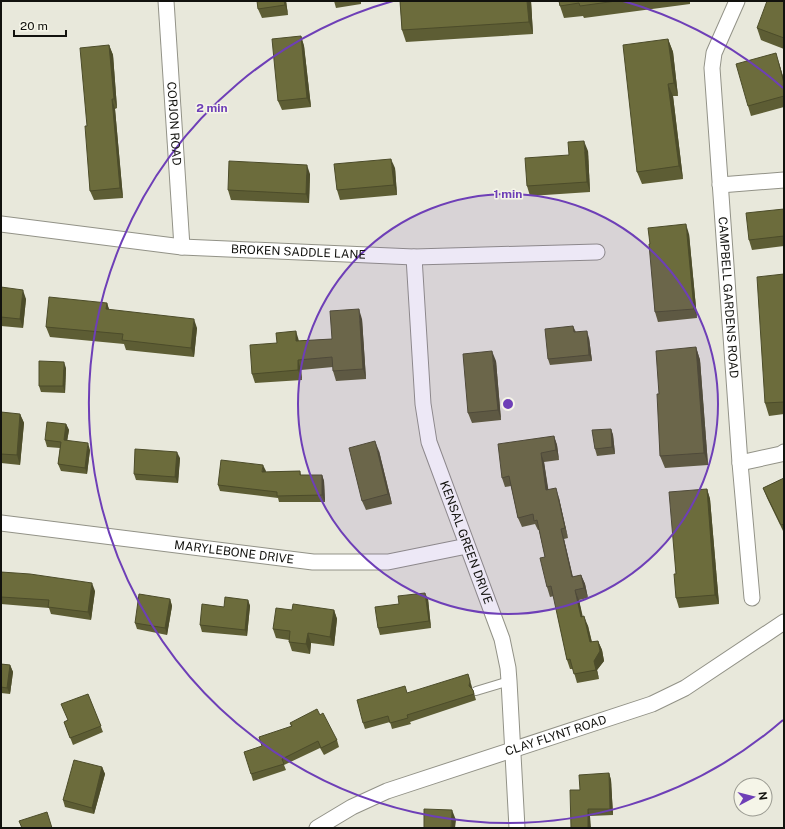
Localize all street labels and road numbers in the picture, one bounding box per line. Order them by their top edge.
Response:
street label: CORJON ROAD [164,81,184,166]
street label: CAMPBELL GARDENS ROAD [716,216,741,379]
street label: BROKEN SADDLE LANE [231,242,366,262]
street label: KENSAL GREEN DRIVE [437,479,495,606]
street label: MARYLEBONE DRIVE [173,538,295,567]
street label: CLAY FLYNT ROAD [503,712,608,759]

